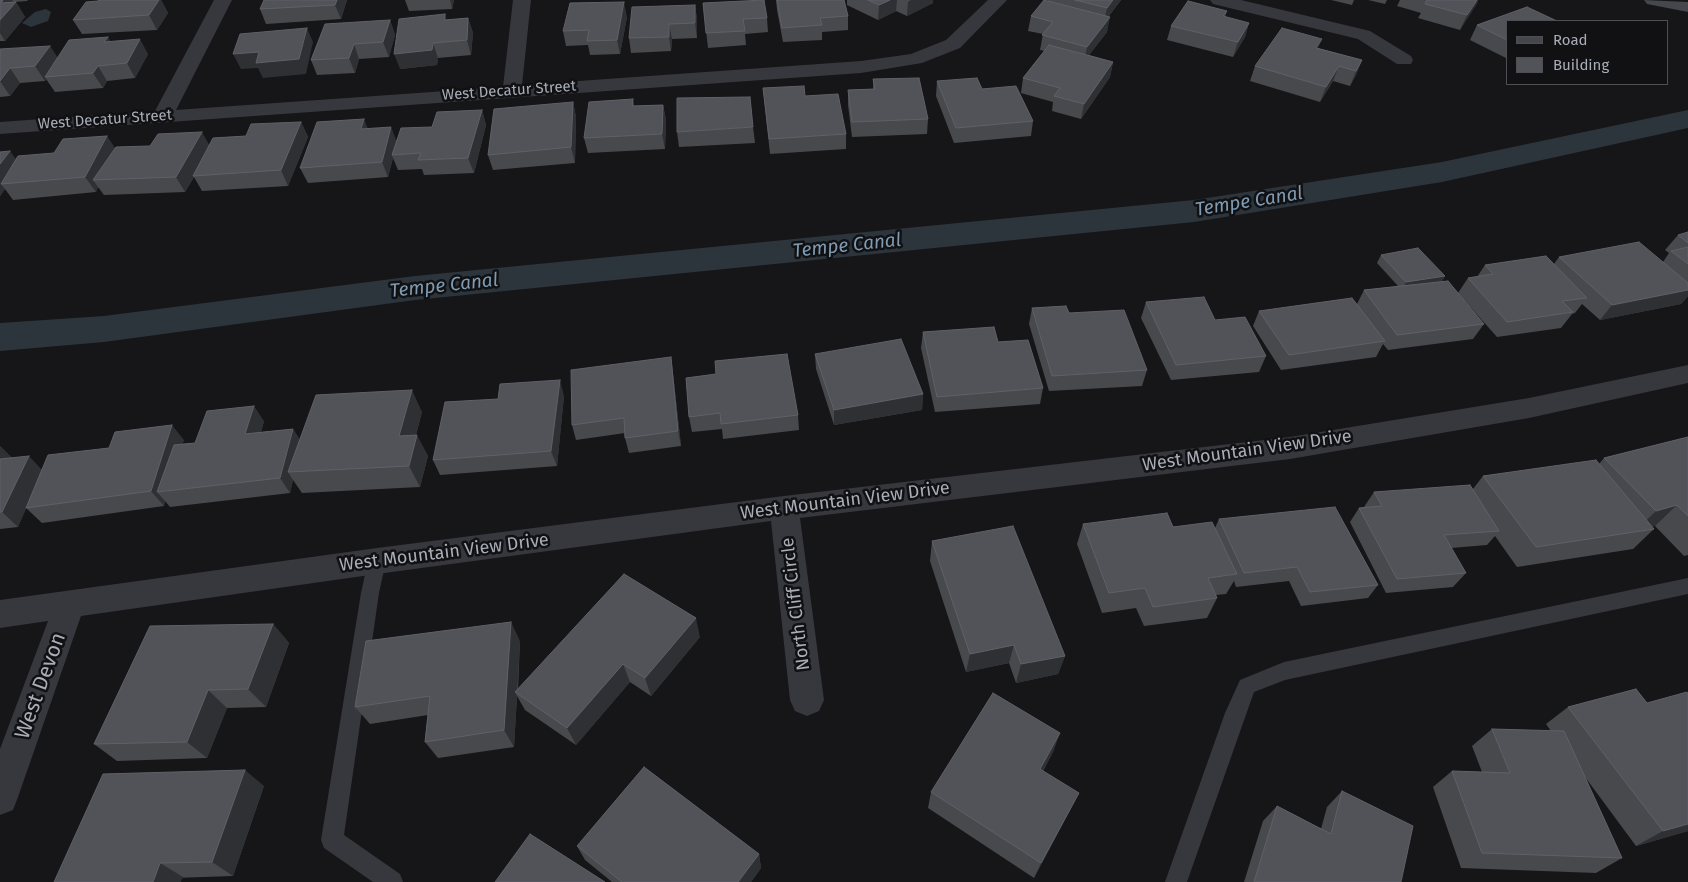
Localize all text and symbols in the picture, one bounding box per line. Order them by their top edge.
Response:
legend [1506,20,1668,85]
text: Road [1553,31,1588,49]
text: Building [1553,56,1609,74]
street label: West Decatur Street [441,77,577,105]
street label: West Decatur Street [37,106,173,134]
water label: Tempe Canal [1194,182,1304,222]
water label: Tempe Canal [792,229,902,263]
water label: Tempe Canal [389,269,499,303]
street label: West Mountain View Drive [1141,426,1353,476]
street label: West Mountain View Drive [739,477,951,525]
street label: West Mountain View Drive [338,529,550,577]
street label: North Cliff Circle [777,536,815,672]
street label: West Devon [10,629,72,743]

